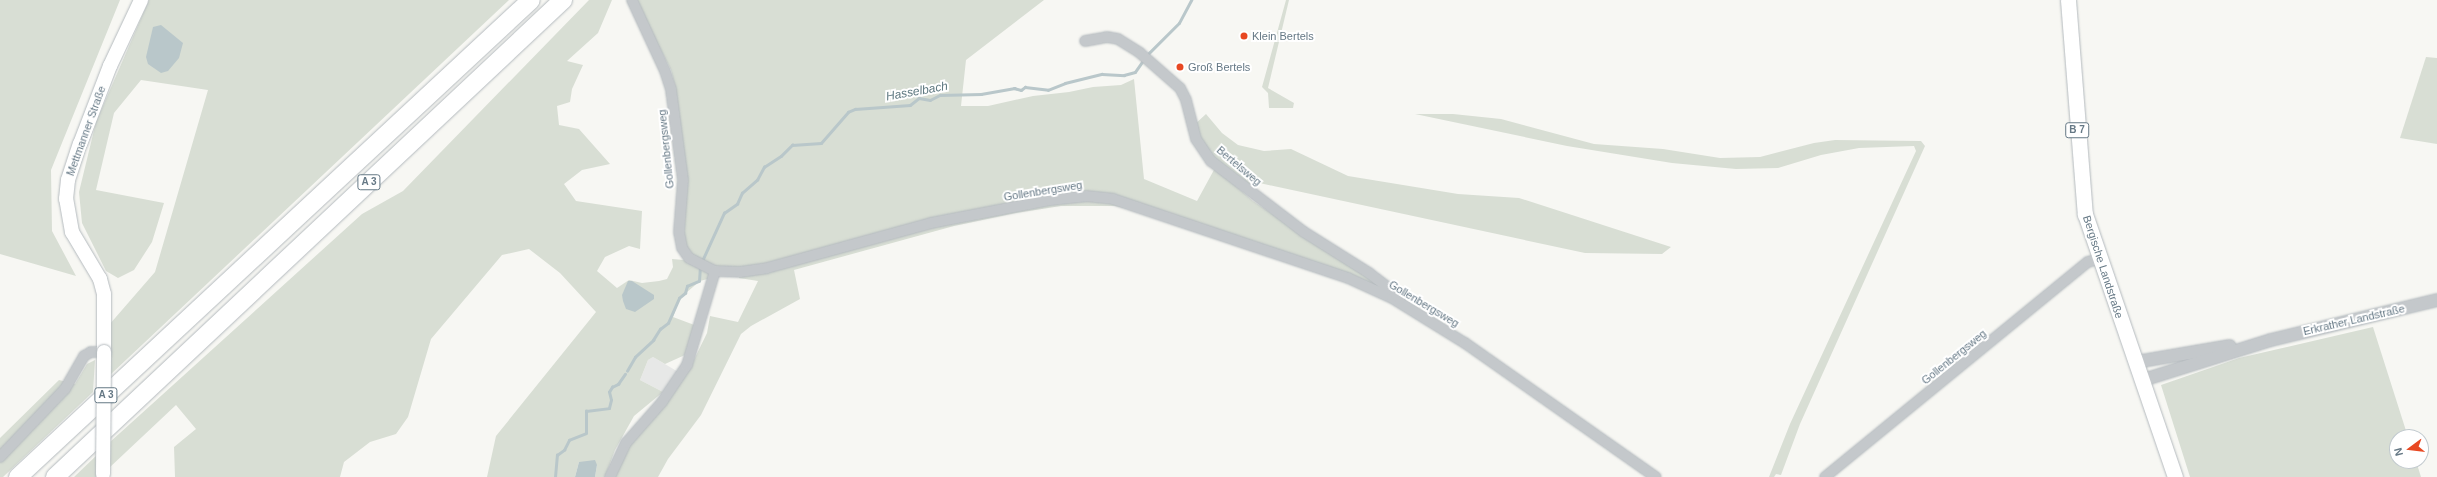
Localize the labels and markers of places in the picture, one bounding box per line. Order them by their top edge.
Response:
place label: Klein Bertels [1252,29,1314,43]
marker: Klein Bertels [1239,31,1249,41]
place label: Groß Bertels [1188,60,1250,74]
marker: Groß Bertels [1175,62,1185,72]

